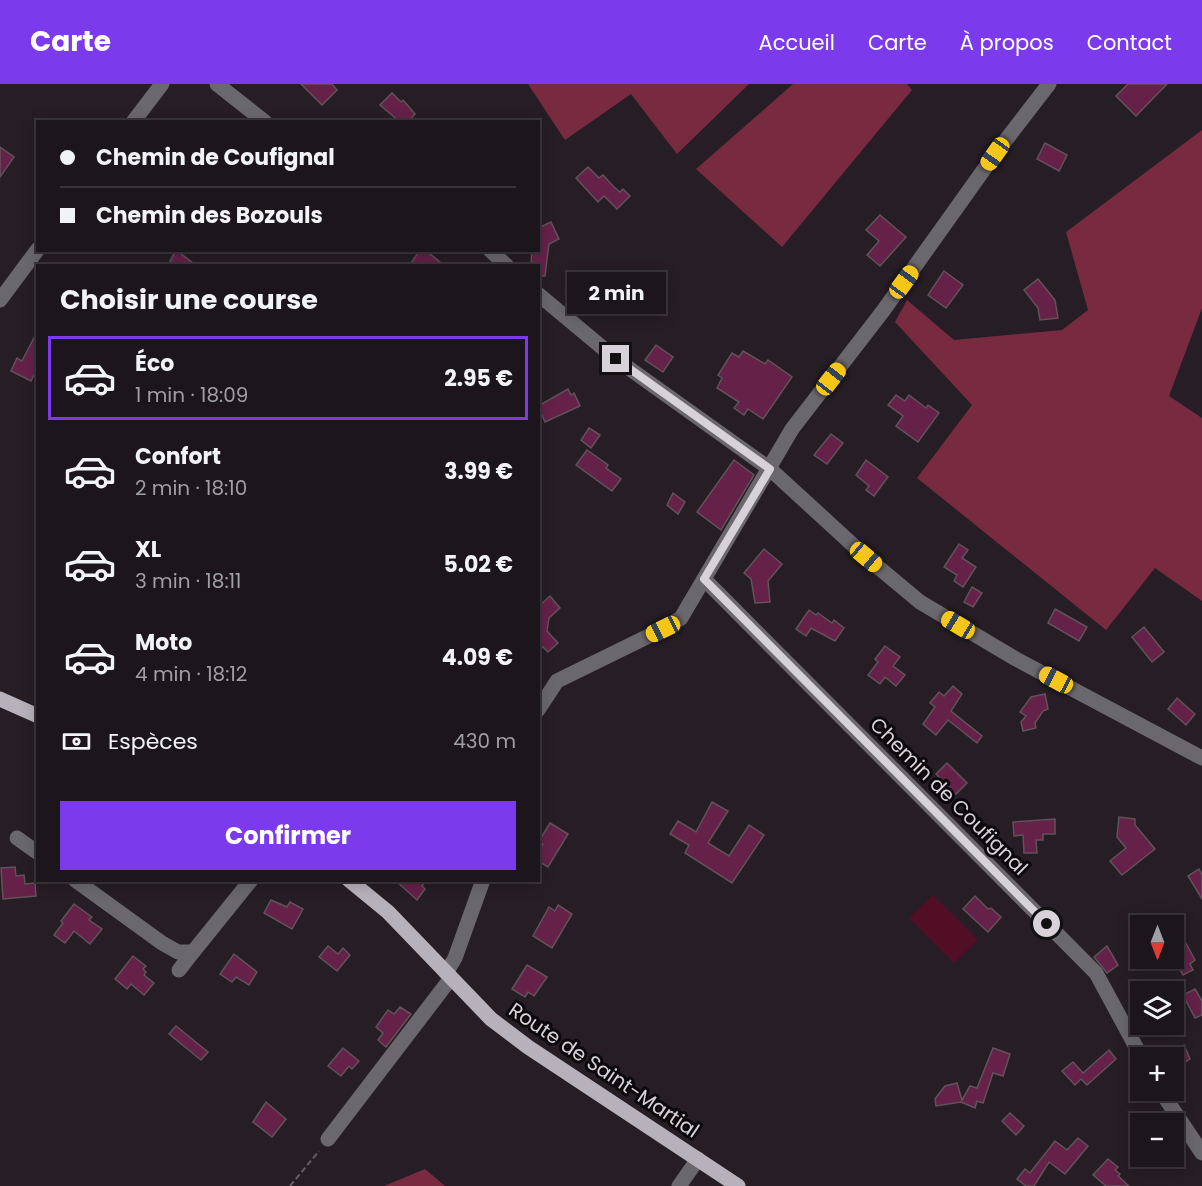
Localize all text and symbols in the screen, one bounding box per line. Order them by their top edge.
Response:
text: Carte [30,22,111,61]
text: Accueil [758,28,835,57]
text: Carte [868,28,927,57]
text: À propos [960,28,1054,57]
text: Contact [1087,28,1172,57]
car [977,134,1013,174]
text: Chemin de Coufignal [96,142,335,173]
text: Chemin des Bozouls [96,200,323,231]
car [886,262,922,302]
callout: 2 min [566,272,666,314]
text: 2 min [588,279,645,307]
text: Choisir une course [60,281,318,318]
route end [602,345,629,372]
text: Éco [135,348,174,379]
icon: car [63,351,117,405]
car [813,359,849,399]
text: 2.95 € [444,363,513,394]
text: 1 min · 18:09 [135,381,248,409]
text: Confort [135,441,221,472]
icon: car [63,444,117,498]
text: 3.99 € [444,456,513,487]
text: 2 min · 18:10 [135,474,247,502]
text: XL [135,534,161,565]
icon: car [63,537,117,591]
car [846,539,886,575]
text: 5.02 € [443,549,513,580]
text: 3 min · 18:11 [135,567,241,595]
car [938,608,978,642]
car [643,613,683,645]
text: Moto [135,627,192,658]
icon: car [63,630,117,684]
text: 4.09 € [442,642,513,673]
text: 4 min · 18:12 [135,660,247,688]
car [1036,664,1076,696]
street label: Chemin de Coufignal [864,711,1034,881]
icon: cash [60,725,93,758]
text: Espèces [108,726,198,757]
text: 430 m [453,727,516,755]
button: Confirmer [60,801,516,870]
route start [1033,910,1060,937]
north arrow [1130,915,1184,969]
map controls [1130,915,1184,1167]
button: layers [1130,981,1184,1035]
street label: Route de Saint-Martial [503,996,705,1144]
button: + [1130,1047,1184,1101]
button: − [1130,1113,1184,1167]

